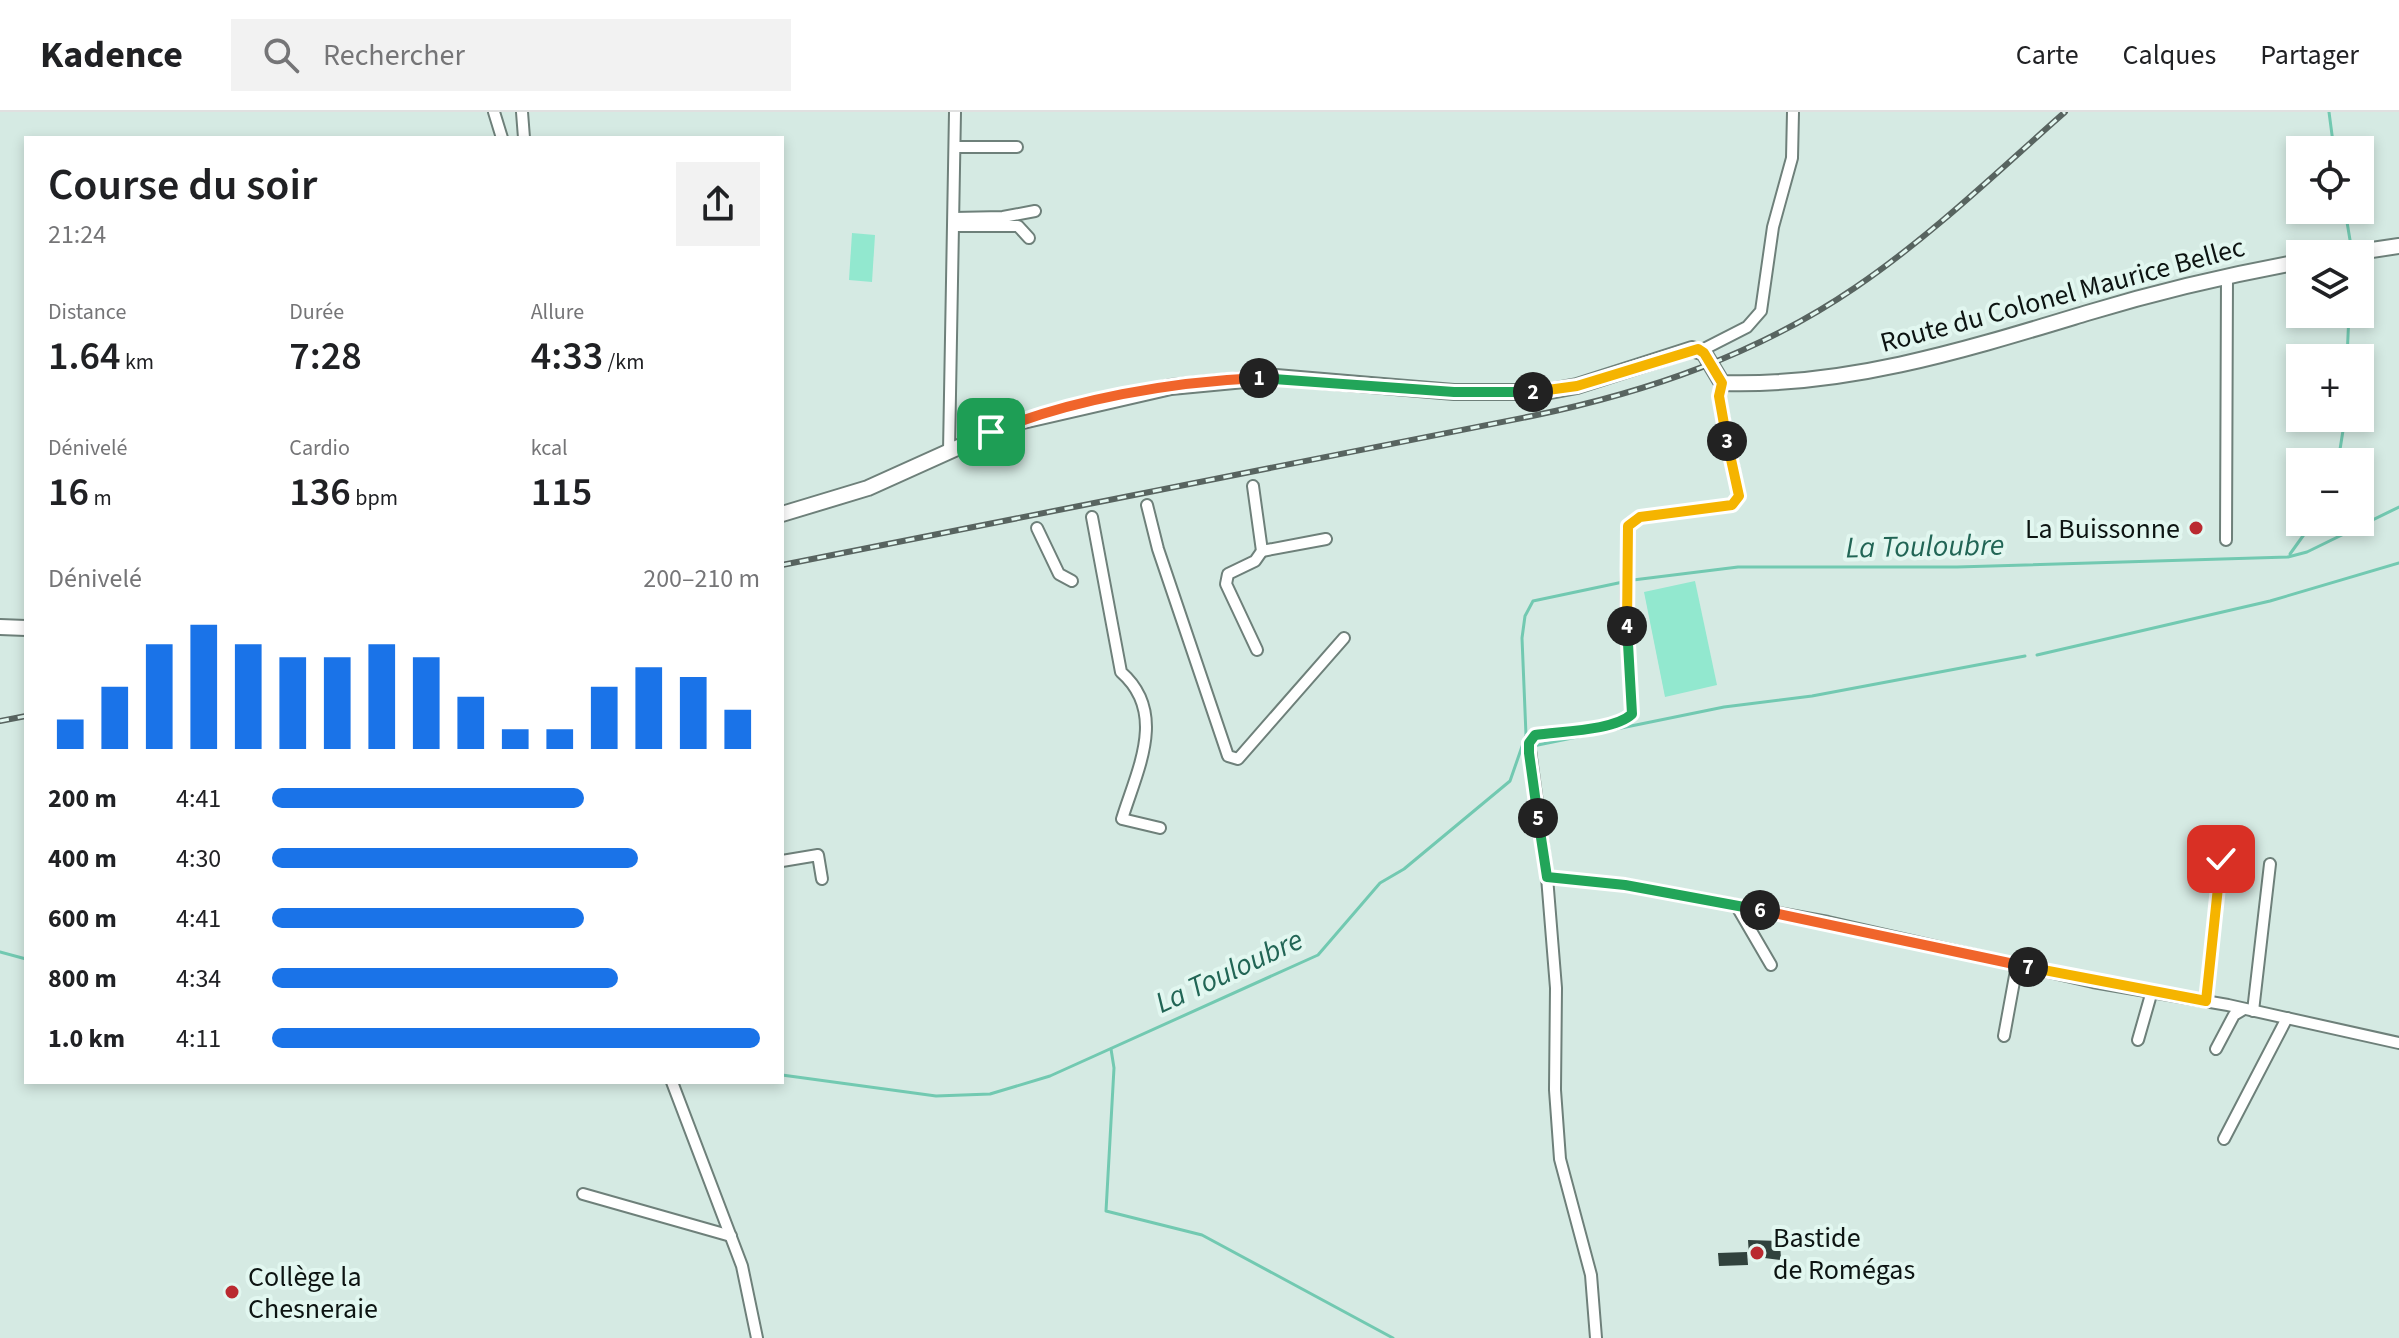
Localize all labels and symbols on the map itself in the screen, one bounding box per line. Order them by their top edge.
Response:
street label: Route du Colonel Maurice Bellec [1876,227,2249,363]
pin: 1 [1239,358,1279,398]
pin: 2 [1513,372,1553,412]
pin [957,398,1025,466]
pin: 3 [1707,421,1747,461]
place label: La Buissonne [2025,509,2180,549]
marker: La Buissonne [2187,519,2205,537]
water label: La Touloubre [1845,524,2005,569]
pin: 4 [1607,606,1647,646]
pin: 5 [1518,798,1558,838]
pin [2187,825,2255,893]
pin: 6 [1740,890,1780,930]
water label: La Touloubre [1148,918,1310,1024]
pin: 7 [2008,947,2048,987]
place label: Bastide de Romégas [1773,1218,1915,1290]
marker: Bastide de Romégas [1748,1244,1766,1262]
place label: Collège la Chesneraie [248,1257,378,1329]
marker: Collège la Chesneraie [223,1283,241,1301]

